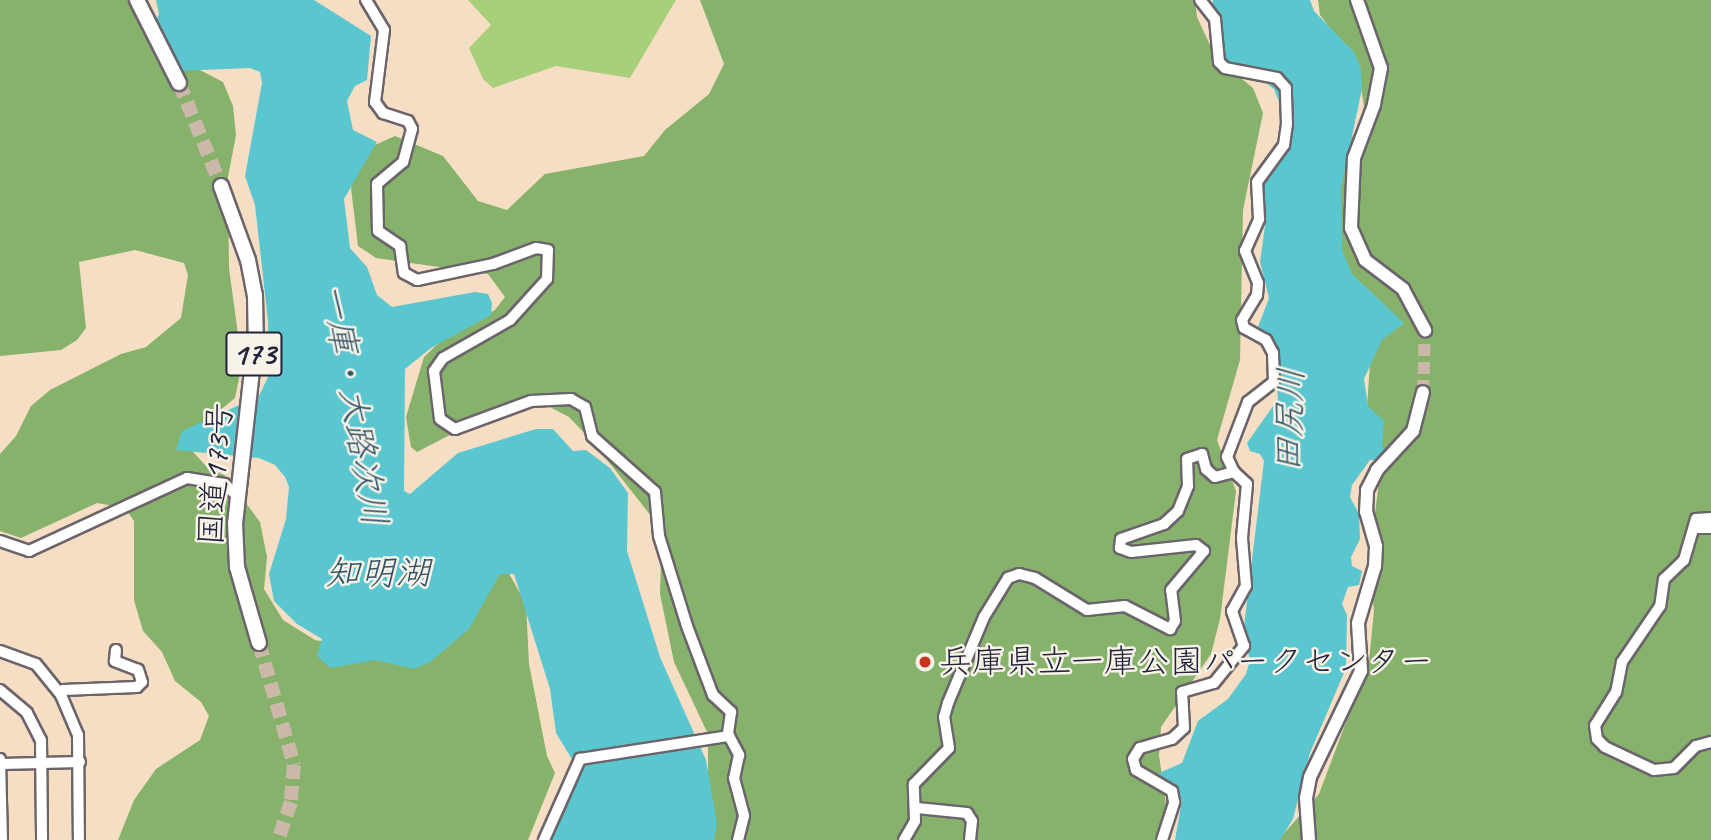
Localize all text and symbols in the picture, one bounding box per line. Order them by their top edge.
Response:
water label: 一庫・大路次川 [312,281,396,529]
road number: 173 [224,326,284,382]
water label: 田尻川 [1267,367,1313,473]
street label: 国道173号 [191,401,241,547]
water label: 知明湖 [326,552,430,594]
place label: 兵庫県立一庫公園パークセンター [939,642,1434,682]
marker: 兵庫県立一庫公園パークセンター [917,654,933,670]

